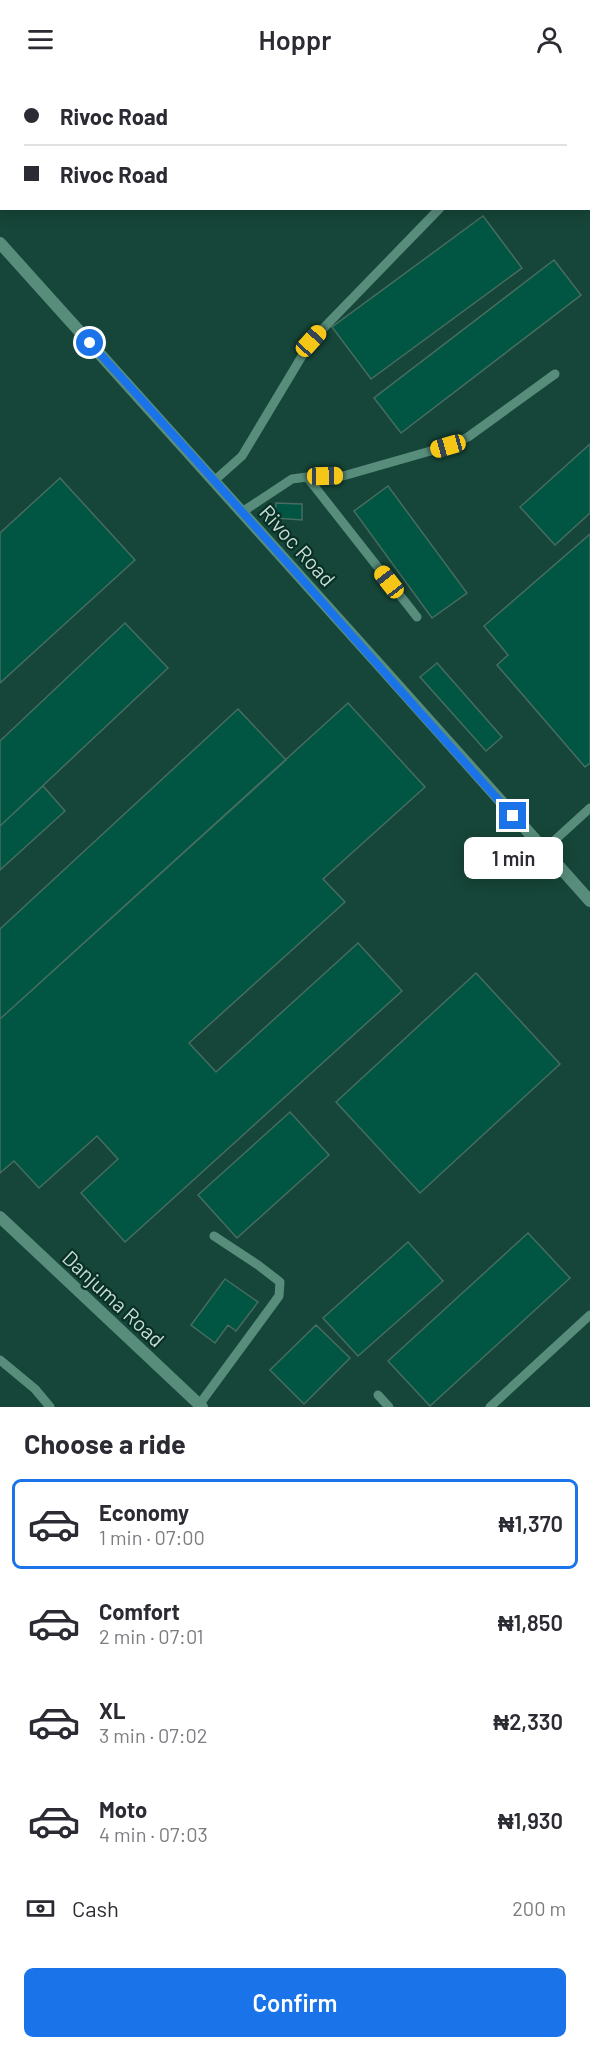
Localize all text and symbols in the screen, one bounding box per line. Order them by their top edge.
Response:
icon: menu [24,23,57,56]
text: Hoppr [259,23,331,55]
icon: person [533,23,566,56]
text: Rivoc Road [60,103,168,129]
text: Rivoc Road [60,161,168,187]
car [292,322,330,360]
route start [76,329,103,356]
car [428,432,468,460]
car [307,467,343,485]
street label: Rivoc Road [255,499,341,591]
car [371,562,407,602]
route end [499,802,526,829]
callout: 1 min [464,837,562,879]
text: 1 min [492,846,535,870]
street label: Danjuma Road [58,1245,170,1351]
text: Choose a ride [24,1427,186,1459]
icon: car [27,1497,81,1551]
text: Economy [99,1499,189,1525]
text: ₦1,370 [499,1510,563,1536]
text: 1 min · 07:00 [99,1525,205,1549]
icon: car [27,1596,81,1650]
text: Comfort [99,1598,180,1624]
text: ₦1,850 [498,1609,563,1635]
text: 2 min · 07:01 [99,1624,204,1648]
icon: car [27,1695,81,1749]
text: XL [99,1697,125,1723]
text: ₦2,330 [493,1708,563,1734]
text: 3 min · 07:02 [99,1723,207,1747]
icon: car [27,1794,81,1848]
text: Moto [99,1796,147,1822]
text: ₦1,930 [498,1807,563,1833]
text: 4 min · 07:03 [99,1822,208,1846]
icon: cash [24,1892,57,1925]
text: Cash [72,1895,119,1921]
text: 200 m [512,1896,566,1920]
button: Confirm [24,1968,566,2037]

